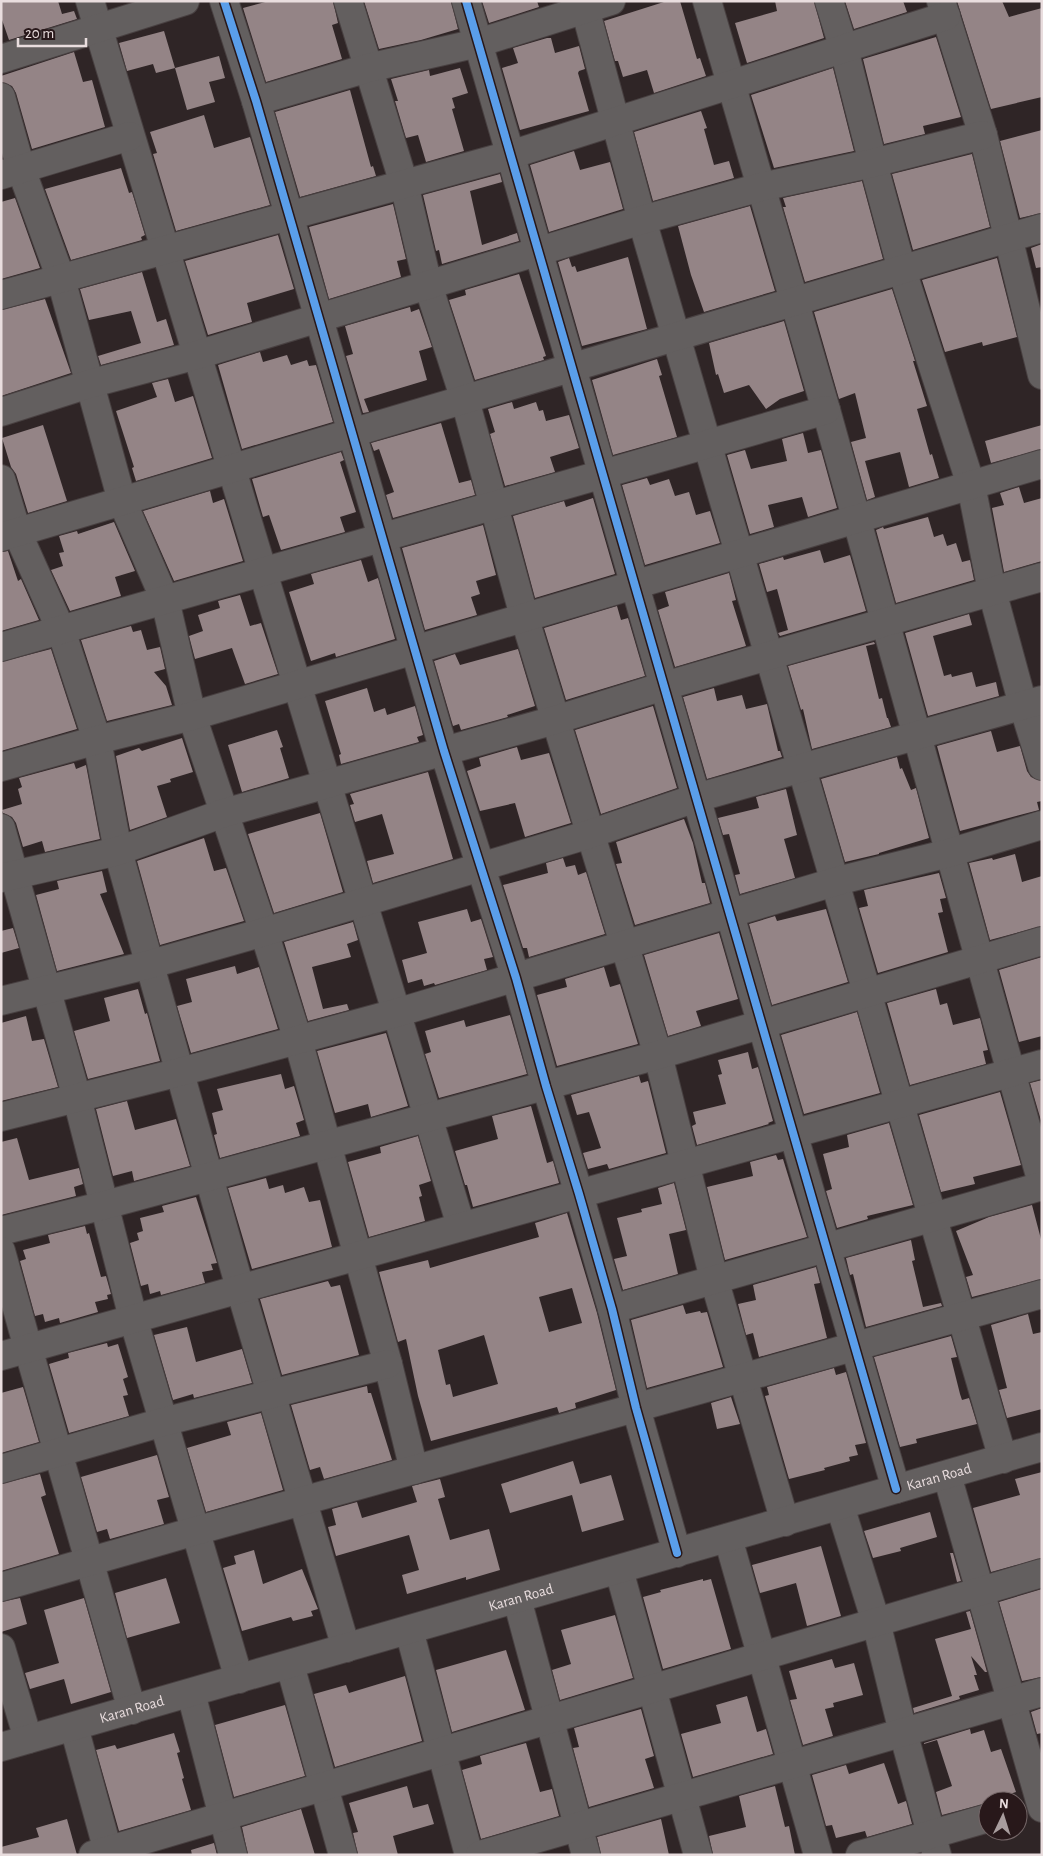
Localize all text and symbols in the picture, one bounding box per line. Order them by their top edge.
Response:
scale bar [18,15,85,47]
text: 20 m [25,26,54,41]
street label: Karan Road [905,1460,973,1493]
street label: Karan Road [487,1581,555,1614]
street label: Karan Road [98,1693,166,1726]
north arrow [978,1791,1028,1841]
text: N [998,1797,1009,1811]

